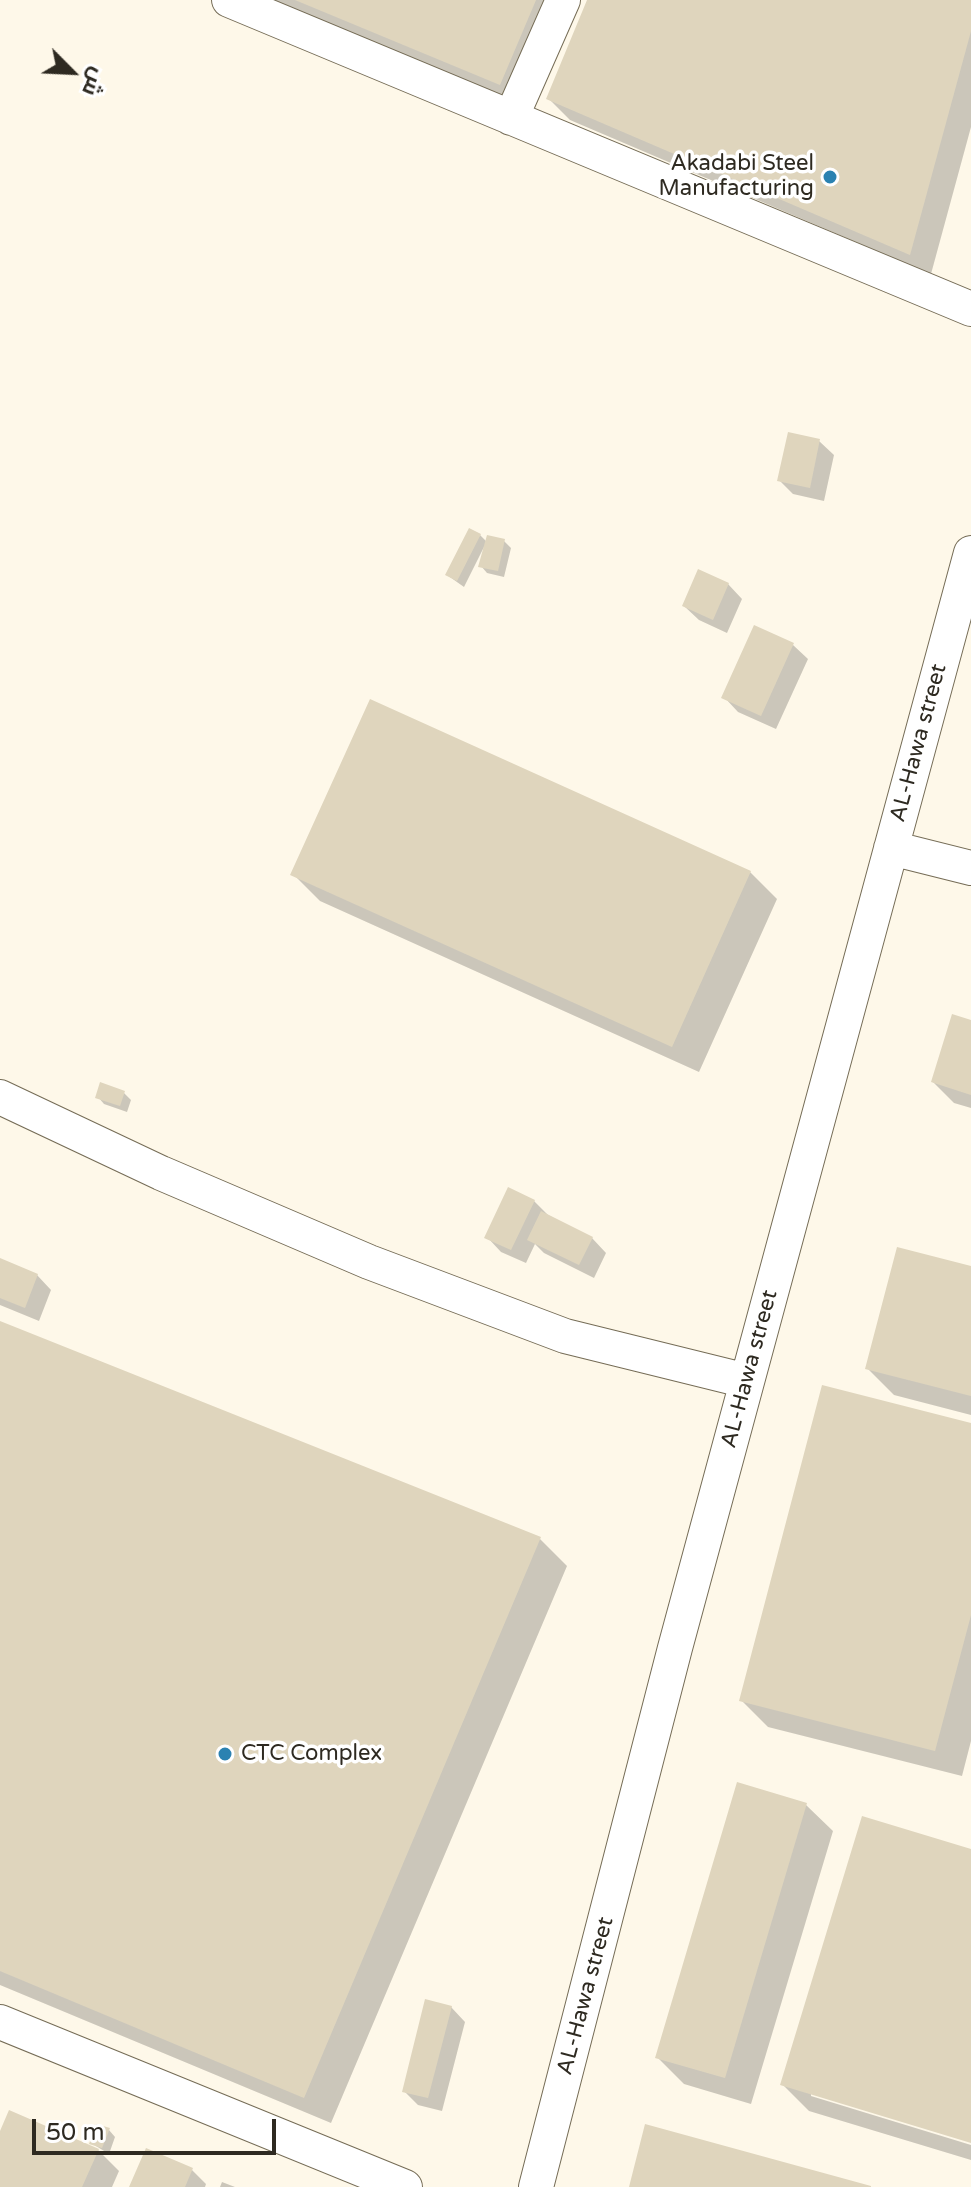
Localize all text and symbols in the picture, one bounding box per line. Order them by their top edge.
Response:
north arrow [32,32,112,112]
text: ش [76,64,112,100]
place label: Akadabi Steel Manufacturing [659,151,814,202]
marker: Akadabi Steel Manufacturing [821,168,839,186]
street label: AL-Hawa street [885,661,953,825]
street label: AL-Hawa street [716,1287,784,1451]
place label: CTC Complex [241,1741,382,1767]
marker: CTC Complex [216,1745,234,1763]
street label: AL-Hawa street [552,1914,620,2078]
scale bar [36,2103,280,2153]
text: 50 m [46,2118,104,2147]

